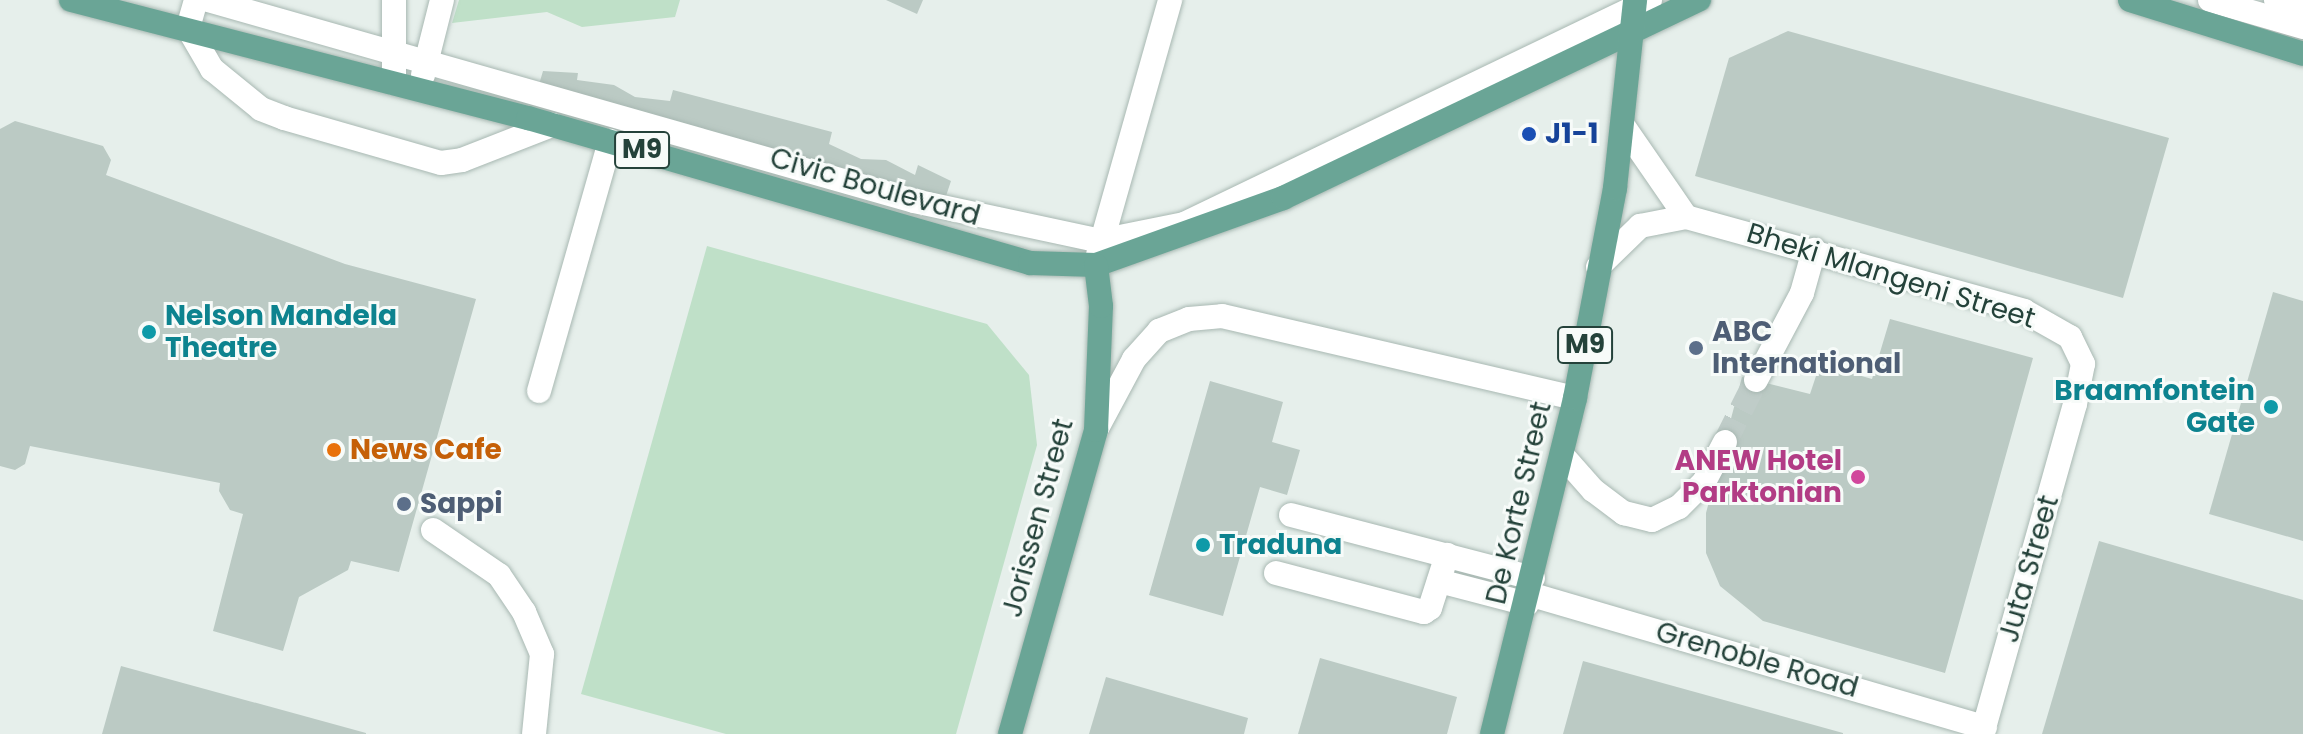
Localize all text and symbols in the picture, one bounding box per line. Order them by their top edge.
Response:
place label: J1-1 [1545,117,1598,151]
marker: J1-1 [1520,125,1538,143]
road number: M9 [614,128,670,172]
street label: Civic Boulevard [766,141,984,233]
street label: Bheki Mlangeni Street [1743,216,2039,336]
place label: Nelson Mandela Theatre [165,299,397,365]
place label: ABC International [1712,315,1901,381]
marker: Nelson Mandela Theatre [140,323,158,341]
road number: M9 [1557,323,1613,367]
marker: ABC International [1687,339,1705,357]
place label: Braamfontein Gate [2054,374,2255,440]
street label: De Korte Street [1479,398,1559,608]
marker: Braamfontein Gate [2262,398,2280,416]
street label: Jorissen Street [995,415,1081,621]
place label: News Cafe [350,433,502,467]
marker: News Cafe [325,441,343,459]
place label: ANEW Hotel Parktonian [1675,444,1842,510]
marker: ANEW Hotel Parktonian [1849,468,1867,486]
place label: Sappi [420,487,503,521]
street label: Juta Street [1992,492,2066,646]
marker: Sappi [395,495,413,513]
place label: Traduna [1219,528,1342,562]
marker: Traduna [1194,536,1212,554]
street label: Grenoble Road [1652,615,1862,705]

